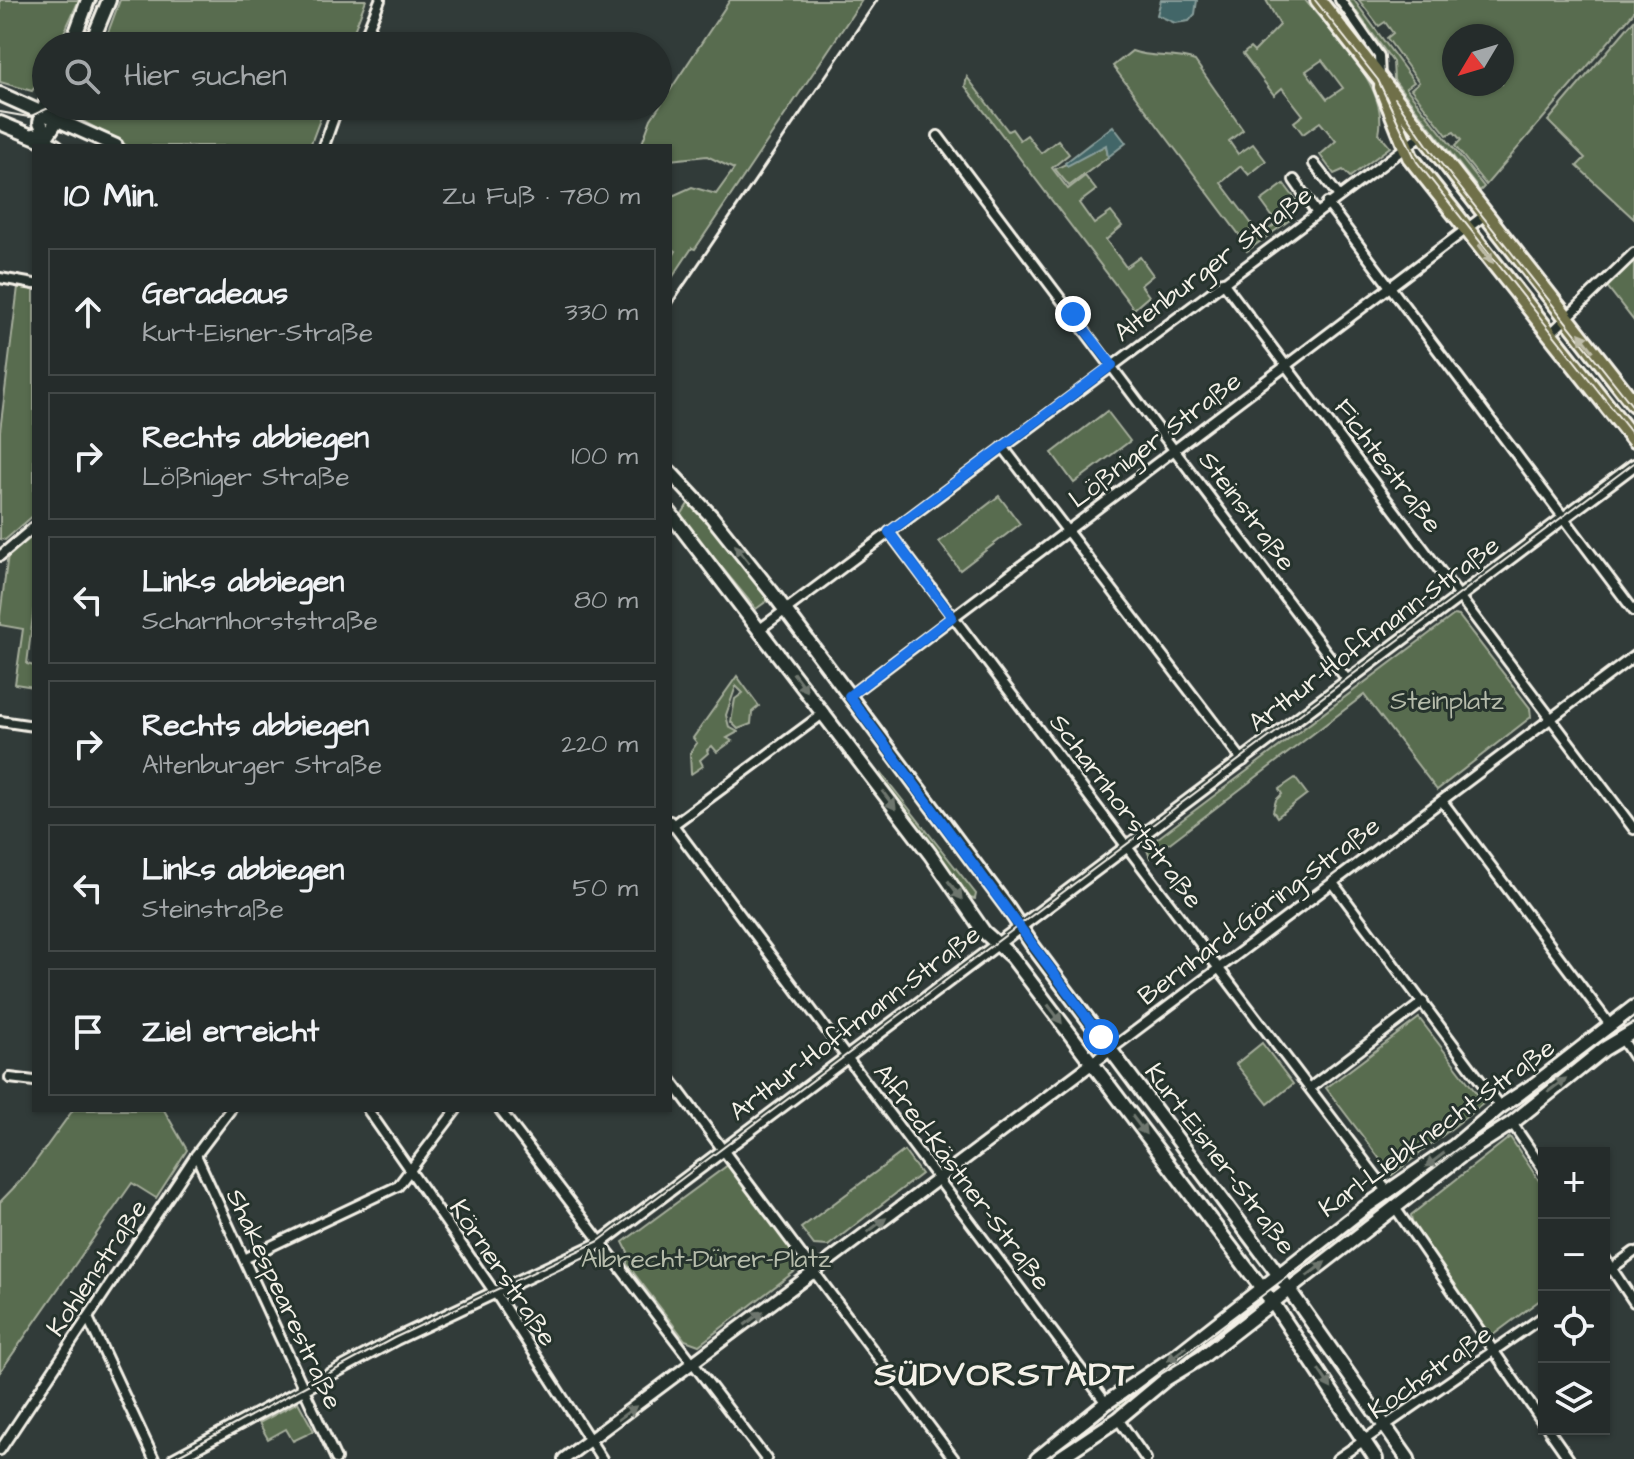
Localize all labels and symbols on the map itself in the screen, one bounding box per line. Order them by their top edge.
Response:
north arrow [1442,24,1514,96]
street label: Altenburger Straße [1106,177,1321,352]
one-way arrow [1477,244,1494,264]
route end [1055,296,1091,332]
one-way arrow [1578,332,1594,352]
street label: Lößniger Straße [1061,363,1250,518]
street label: Fichtestraße [1326,391,1450,541]
street label: Steinstraße [1190,443,1304,579]
street label: Arthur-Hoffmann-Straße [1241,528,1507,740]
one-way arrow [734,544,750,564]
one-way arrow [792,672,808,692]
park label: Steinplatz [1390,683,1504,719]
street label: Scharnhorststraße [1041,706,1211,916]
one-way arrow [881,789,897,811]
street label: Bernhard-Göring-Straße [1131,808,1389,1016]
one-way arrow [946,880,962,900]
street label: Arthur-Hoffmann-Straße [722,917,988,1129]
one-way arrow [1047,1004,1063,1024]
route start [1083,1019,1119,1055]
street label: Karl-Liebknecht-Straße [1311,1030,1563,1226]
street label: Alfred-Kästner-Straße [865,1056,1059,1298]
street label: Kurt-Eisner-Straße [1136,1056,1304,1262]
one-way arrow [1547,1077,1567,1093]
one-way arrow [1131,1115,1147,1136]
one-way arrow [1424,1152,1445,1168]
street label: Shakespearestraße [217,1183,351,1415]
street label: Kohlenstraße [38,1192,156,1344]
street label: Körnerstraße [441,1193,565,1353]
one-way arrow [867,1217,887,1233]
park label: Albrecht-Dürer-Platz [581,1241,831,1277]
one-way arrow [1306,1261,1326,1278]
one-way arrow [744,1310,764,1326]
street label: Kochstraße [1361,1316,1499,1428]
one-way arrow [1167,1346,1187,1362]
district label: SÜDVORSTADT [873,1351,1136,1399]
one-way arrow [1317,1368,1332,1389]
one-way arrow [617,1405,637,1421]

